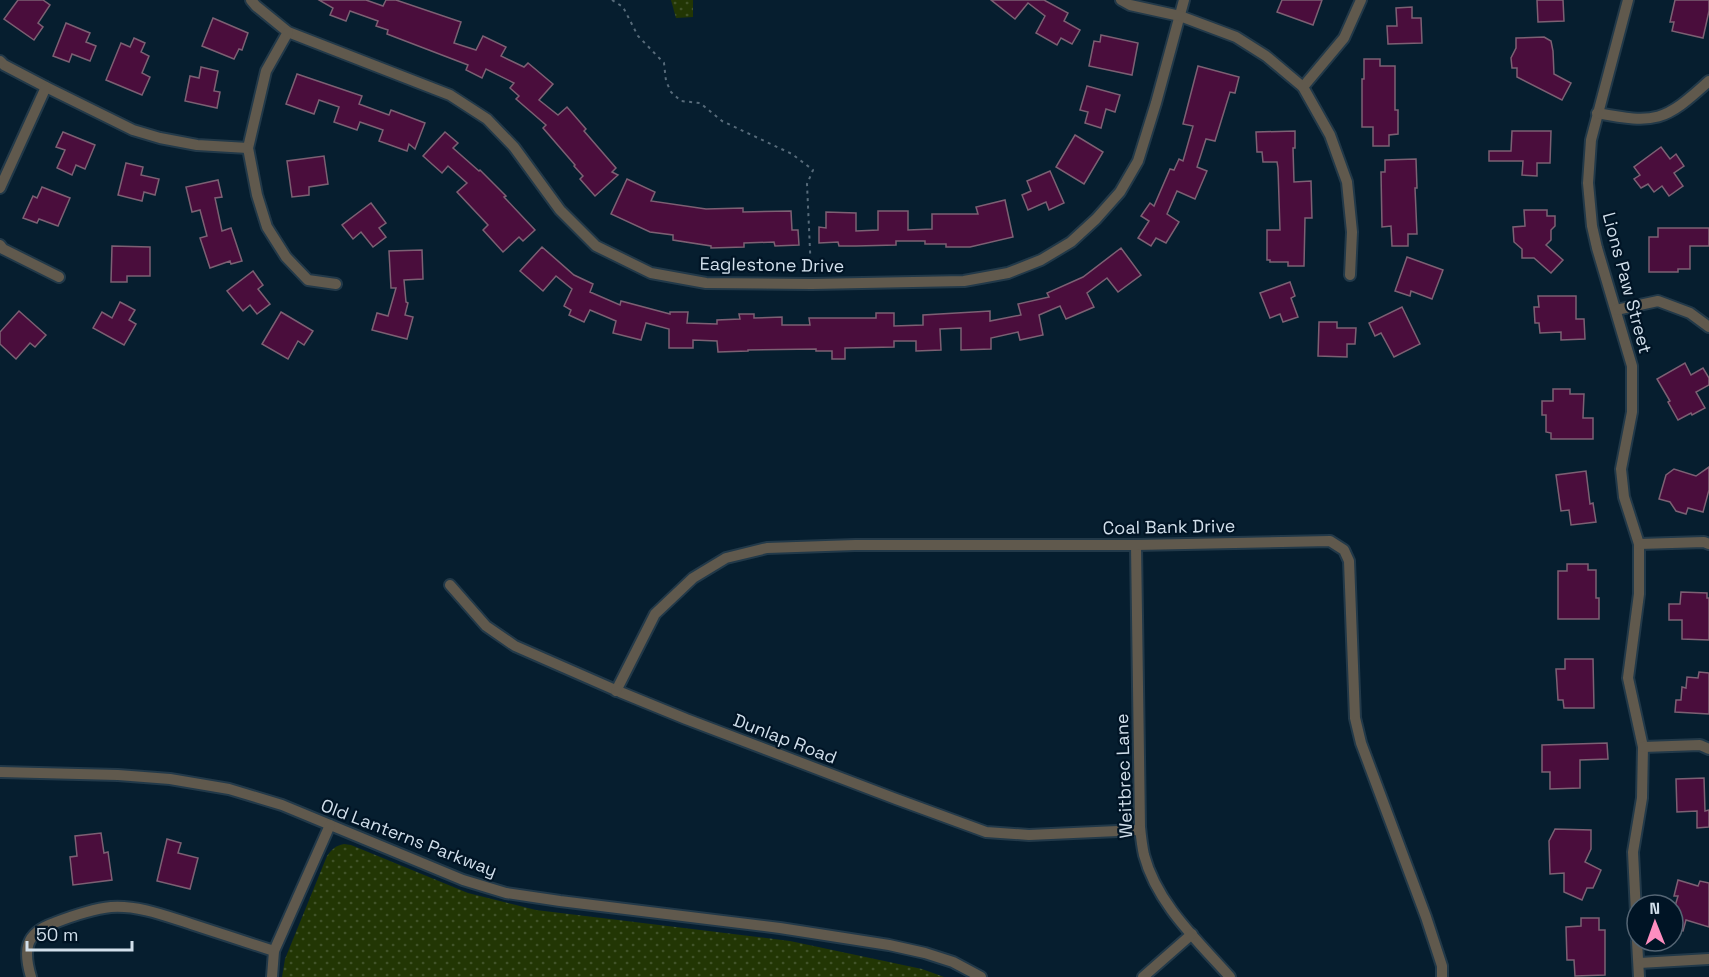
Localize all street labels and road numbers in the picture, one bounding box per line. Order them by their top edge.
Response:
street label: Lions Paw Street [1598,210,1657,356]
street label: Eaglestone Drive [699,252,845,277]
street label: Coal Bank Drive [1102,514,1236,539]
street label: Dunlap Road [730,708,840,769]
street label: Weitbrec Lane [1110,713,1137,839]
street label: Old Lanterns Parkway [318,793,501,882]

